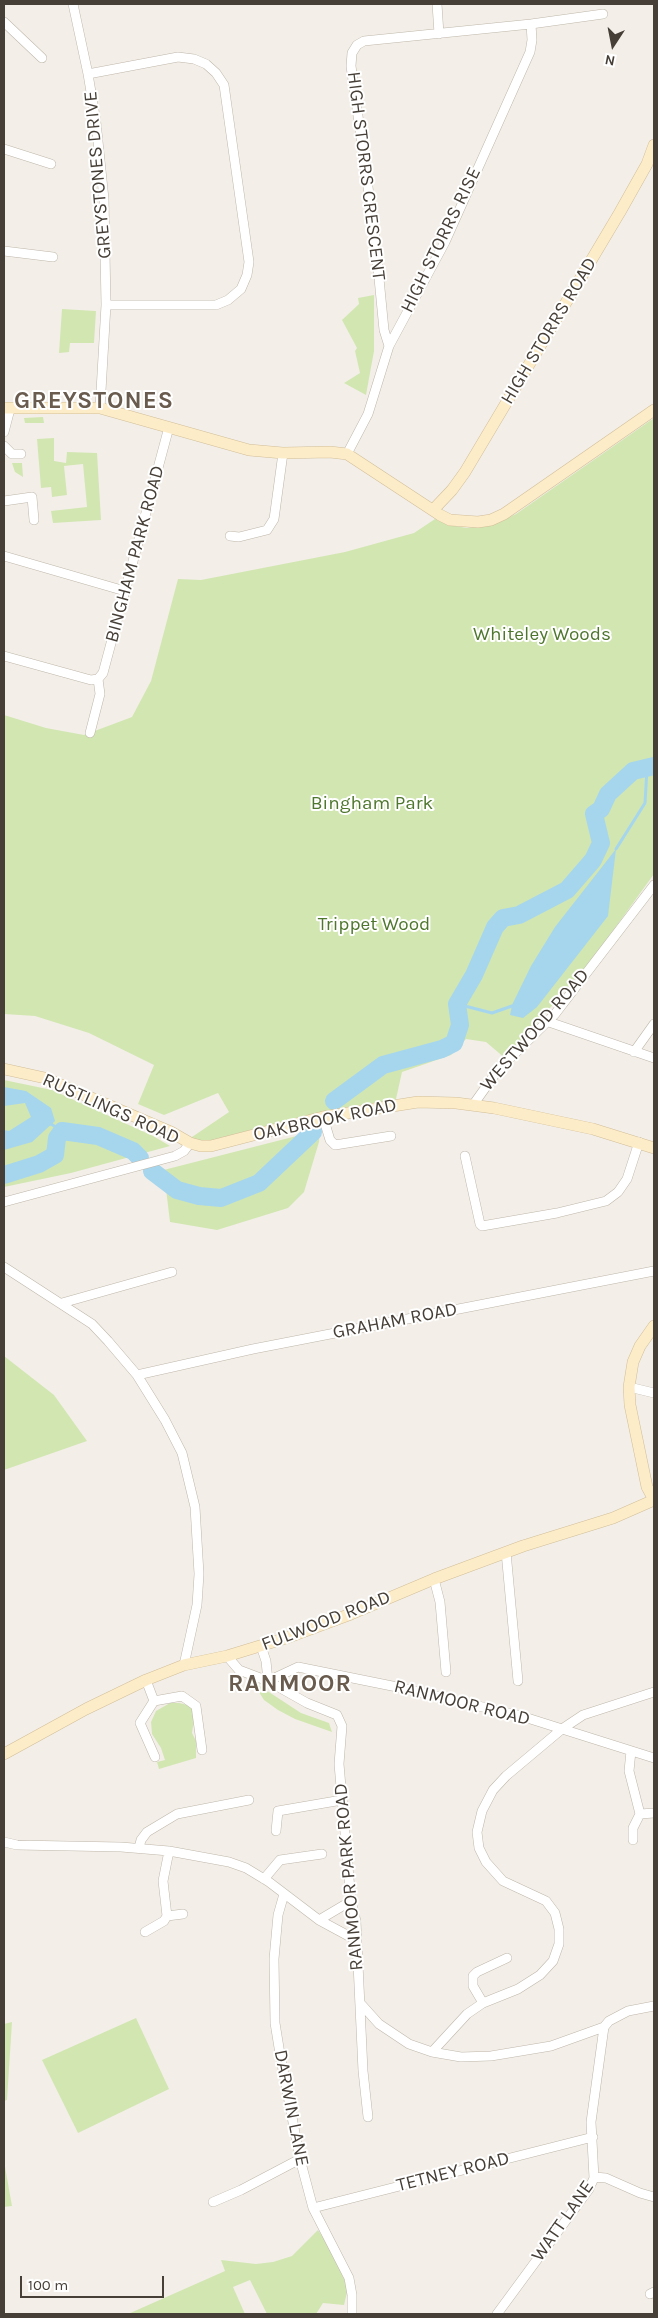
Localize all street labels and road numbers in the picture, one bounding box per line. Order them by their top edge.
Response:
street label: HIGH STORRS CRESCENT [342,70,390,282]
street label: GREYSTONES DRIVE [79,90,117,260]
street label: HIGH STORRS RISE [396,163,486,317]
street label: HIGH STORRS ROAD [496,253,602,409]
street label: BINGHAM PARK ROAD [100,463,170,645]
street label: WESTWOOD ROAD [476,964,594,1096]
street label: RUSTLINGS ROAD [39,1069,183,1149]
street label: OAKBROOK ROAD [251,1094,399,1146]
street label: GRAHAM ROAD [331,1298,459,1344]
street label: FULWOOD ROAD [258,1586,394,1656]
street label: RANMOOR ROAD [391,1675,533,1731]
street label: RANMOOR PARK ROAD [329,1782,369,1972]
street label: DARWIN LANE [269,2048,313,2168]
street label: TETNEY ROAD [394,2147,512,2197]
street label: WATT LANE [527,2176,599,2266]

